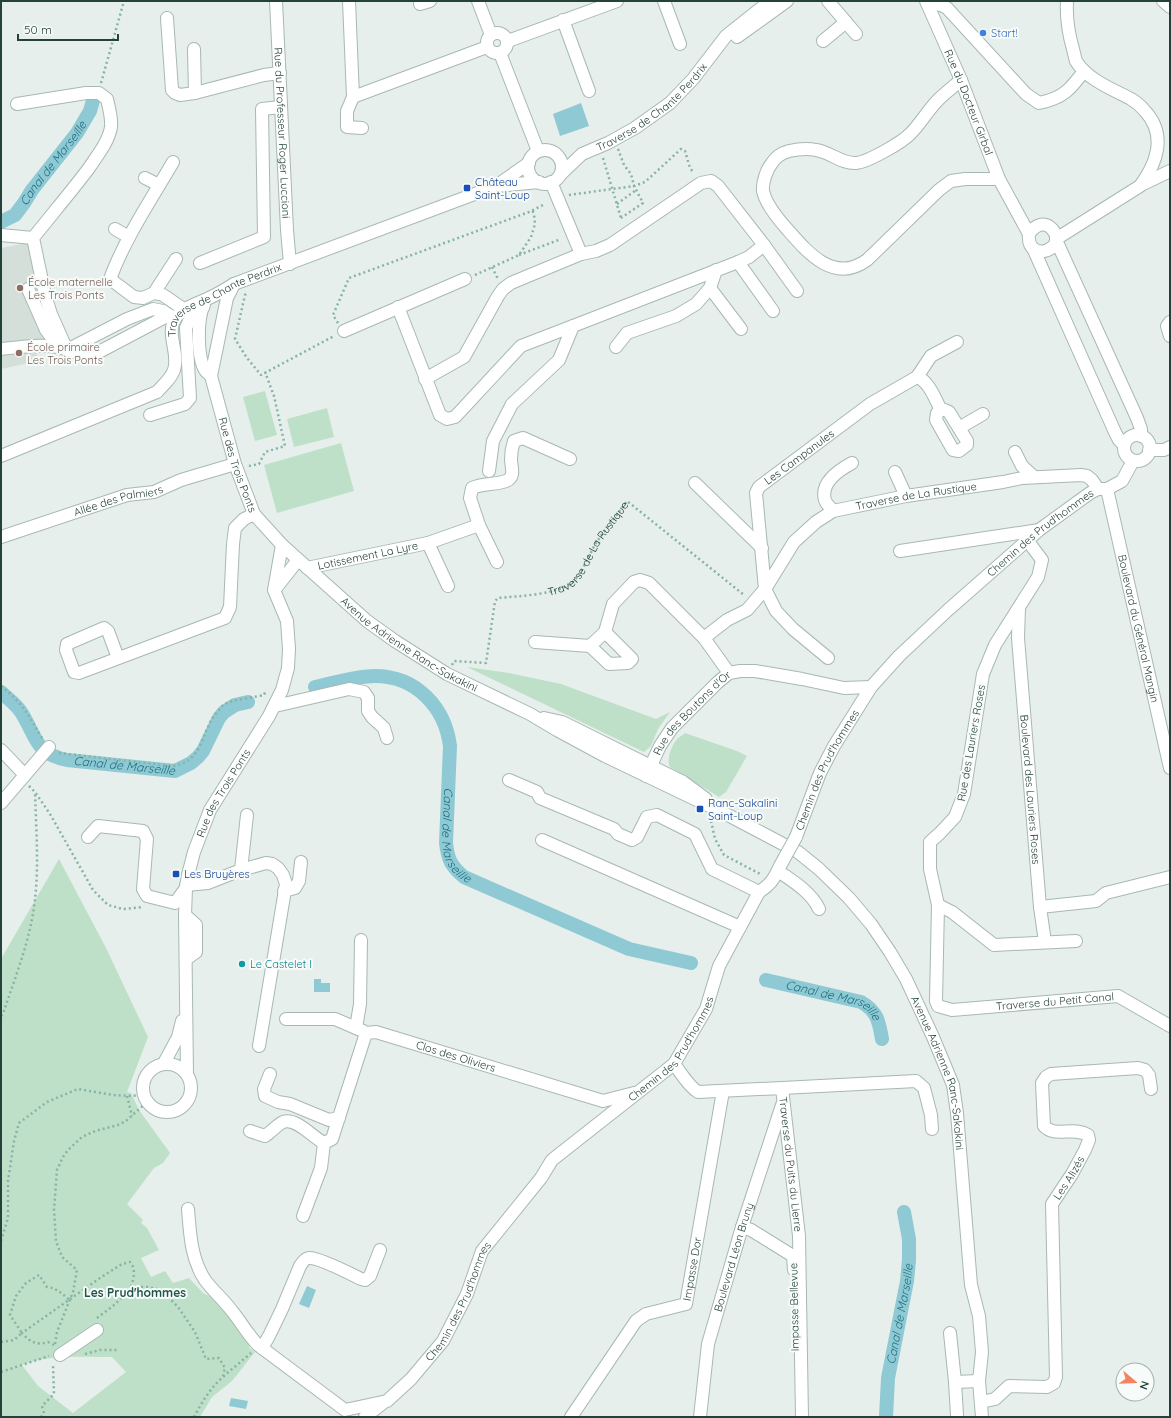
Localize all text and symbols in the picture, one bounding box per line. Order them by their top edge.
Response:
scale bar [18,16,118,42]
text: 50 m [24,22,52,37]
place label: Start! [991,26,1018,40]
marker: Start! [978,28,988,38]
street label: Rue du Professeur Roger Luccioni [271,47,293,219]
street label: Rue du Docteur Girbal [941,47,996,157]
street label: Traverse de Chante Perdrix [594,60,710,154]
water label: Canal de Marseille [16,117,90,208]
place label: Château Saint-Loup [475,175,530,202]
marker: Château Saint-Loup [462,183,472,193]
street label: Traverse de Chante Perdrix [165,260,283,337]
place label: École maternelle Les Trois Ponts [28,275,113,302]
marker: École maternelle Les Trois Ponts [15,283,25,293]
place label: École primaire Les Trois Ponts [27,340,103,367]
marker: École primaire Les Trois Ponts [14,348,24,358]
street label: Rue des Trois Ponts [216,416,260,514]
street label: Les Campanules [761,426,837,488]
street label: Traverse de La Rustique [854,479,978,513]
street label: Allée des Palmiers [72,482,165,519]
street label: Chemin des Prud'hommes [984,485,1096,579]
street label: Traverse de La Rustique [546,499,631,599]
street label: Lotissement La Lyre [316,538,419,573]
street label: Boulevard du Général Mangin [1115,553,1162,704]
street label: Avenue Adrienne Ranc-Sakakini [338,594,480,695]
street label: Rue des Boutons d'Or [650,667,734,757]
street label: Rue des Lauriers Roses [954,684,988,802]
street label: Chemin des Prud'hommes [792,707,862,832]
street label: Boulevard des Lauriers Roses [1017,714,1043,865]
street label: Rue des Trois Ponts [193,746,254,839]
water label: Canal de Marseille [73,753,177,778]
water label: Canal de Marseille [439,787,474,887]
place label: Ranc-Sakalini Saint-Loup [708,796,777,823]
marker: Ranc-Sakalini Saint-Loup [695,804,705,814]
place label: Les Bruyères [184,867,250,881]
marker: Les Bruyères [171,869,181,879]
place label: Le Castelet I [250,957,312,971]
marker: Le Castelet I [237,959,247,969]
water label: Canal de Marseille [784,977,885,1024]
street label: Traverse du Petit Canal [995,989,1114,1013]
street label: Avenue Adrienne Ranc-Sakakini [908,994,967,1151]
street label: Chemin des Prud'hommes [625,995,716,1104]
street label: Clos des Oliviers [414,1038,497,1075]
street label: Traverse du Puits du Lierre [776,1096,805,1233]
street label: Les Alizés [1050,1154,1087,1202]
street label: Boulevard Léon Bruny [711,1201,757,1313]
street label: Impasse Dor [680,1235,705,1302]
street label: Chemin des Prud'hommes [422,1238,494,1364]
water label: Canal de Marseille [883,1262,916,1366]
street label: Impasse Bellevue [786,1263,802,1351]
district label: Les Prud'hommes [84,1285,186,1300]
north arrow [1115,1362,1155,1402]
text: N [1137,1379,1152,1391]

